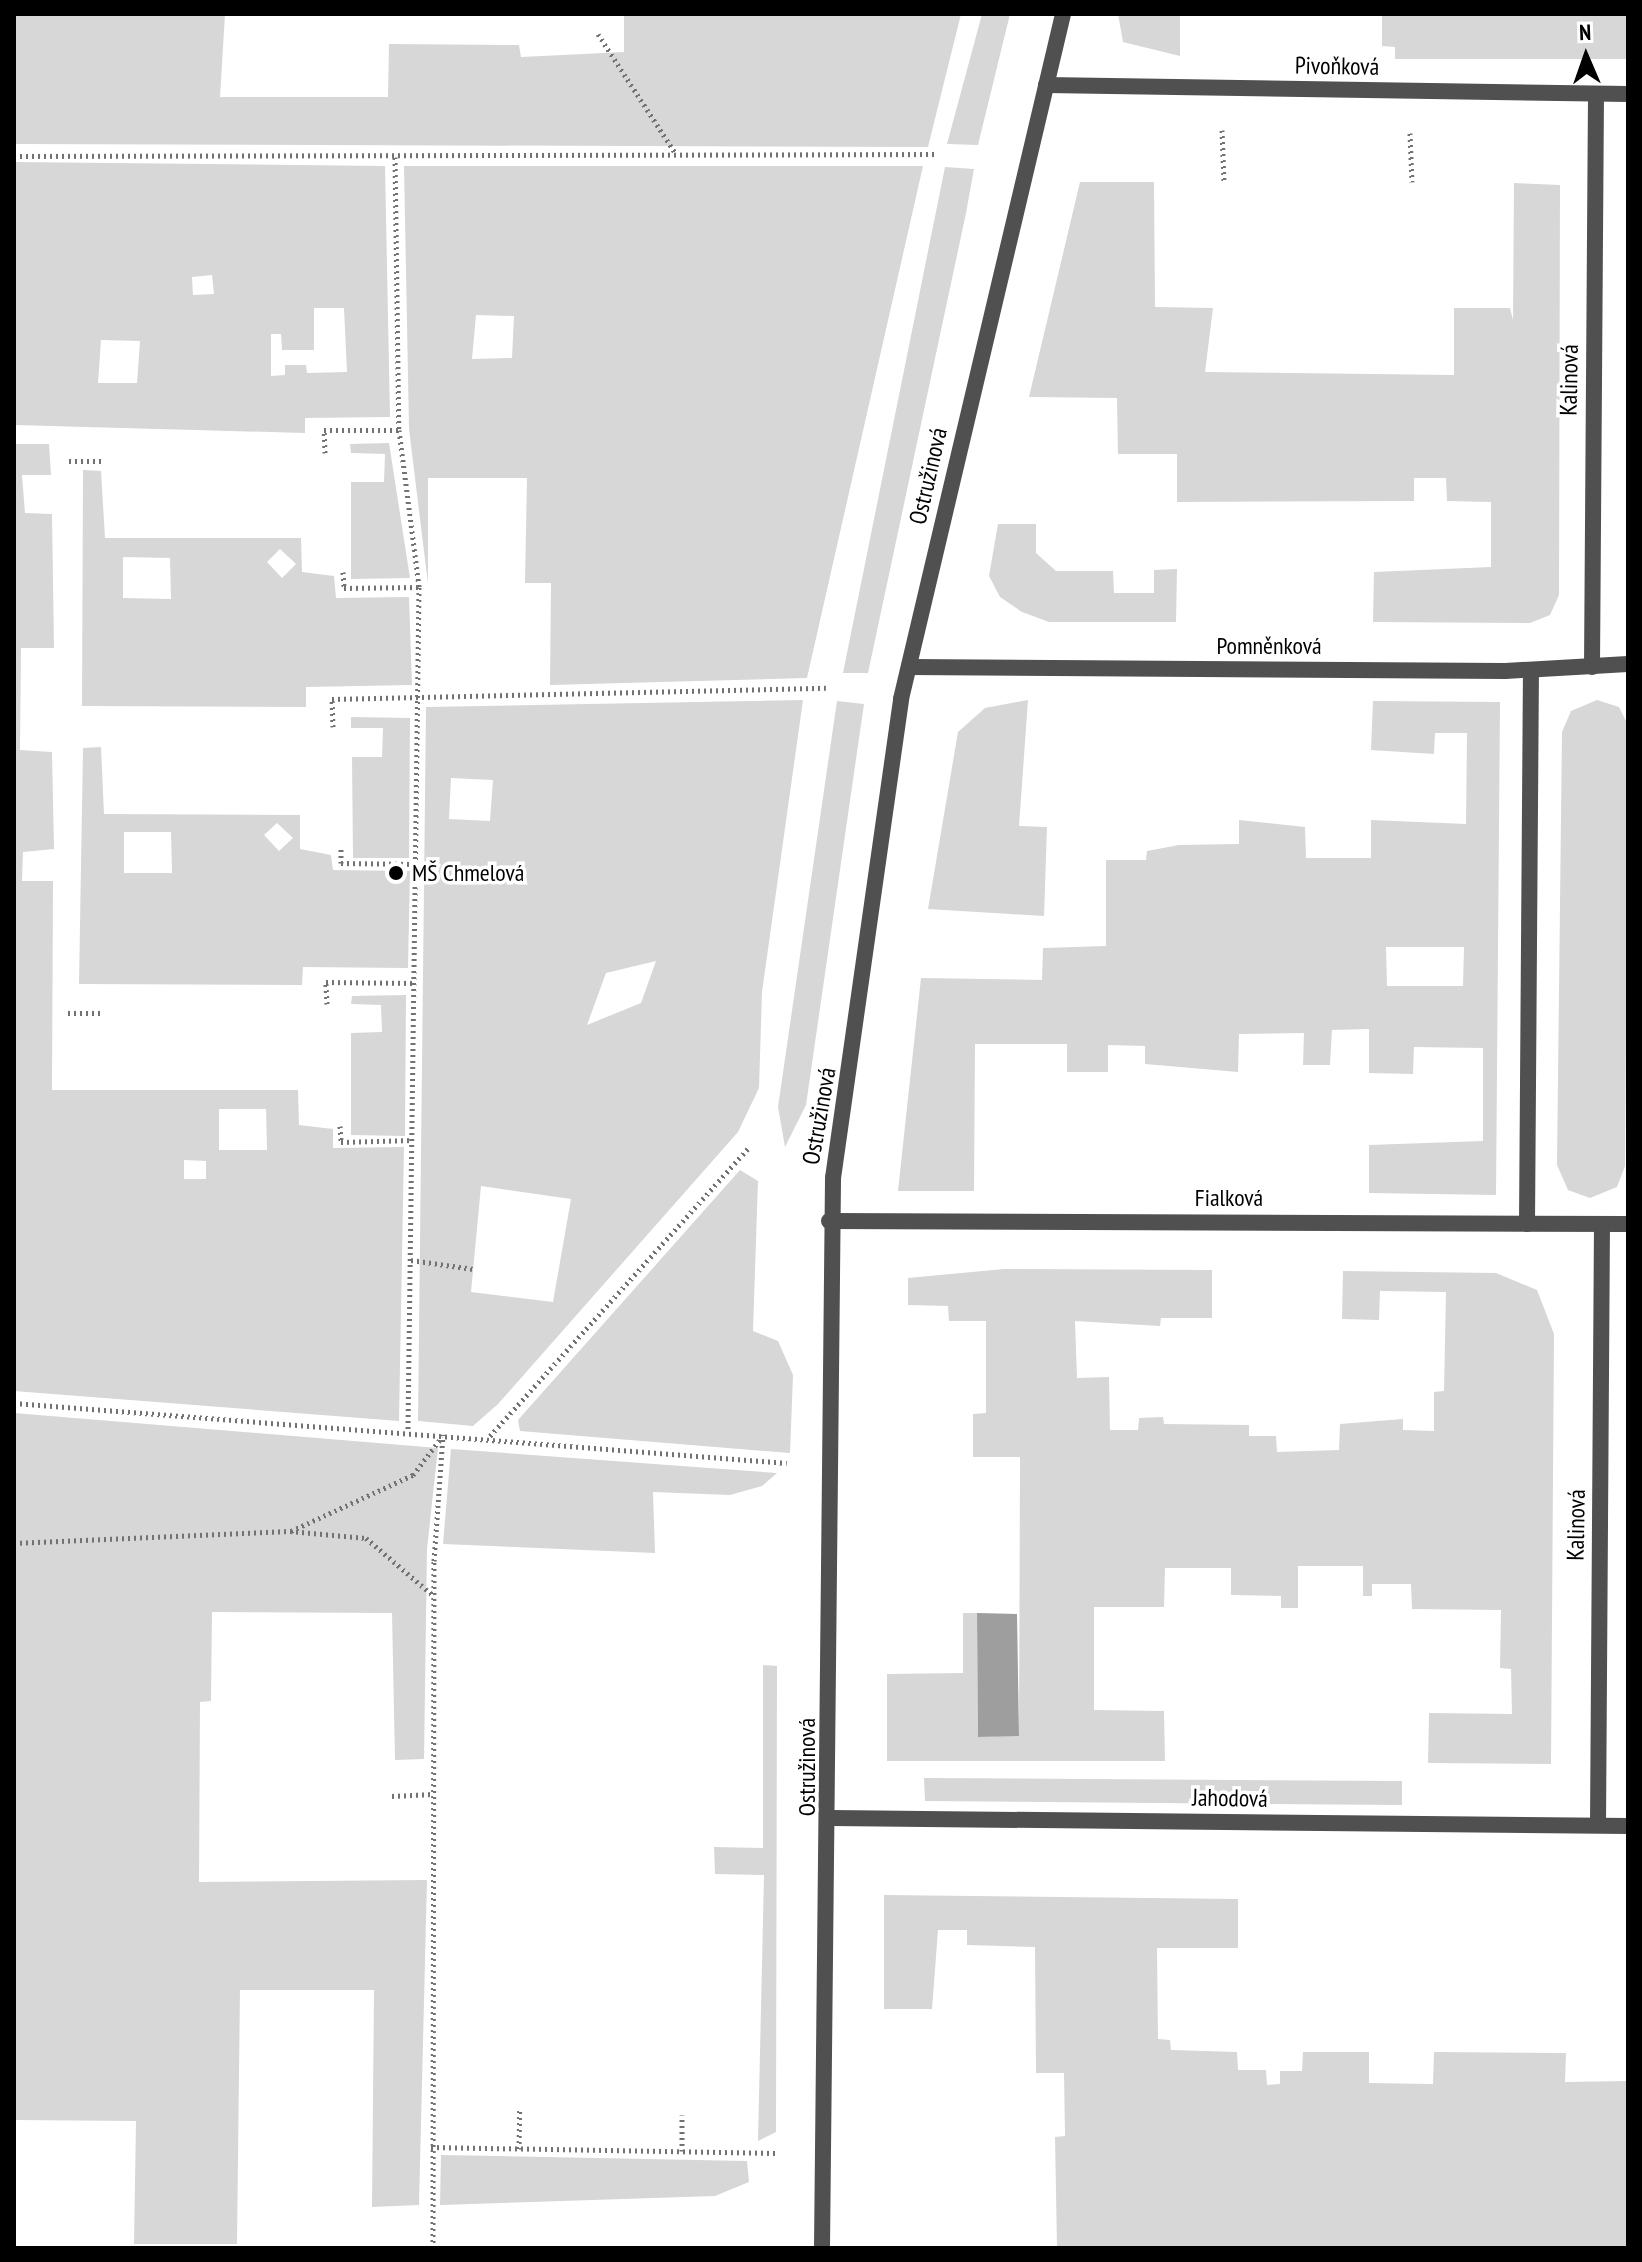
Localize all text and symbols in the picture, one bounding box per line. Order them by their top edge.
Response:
north arrow [1546,16,1626,96]
text: N [1579,18,1592,46]
street label: Pivoňková [1295,51,1379,81]
street label: Kalinová [1554,344,1584,416]
street label: Ostružinová [903,425,953,527]
street label: Pomněnková [1216,632,1322,660]
place label: MŠ Chmelová [412,859,524,887]
marker: MŠ Chmelová [387,864,405,882]
street label: Ostružinová [796,1065,842,1167]
street label: Fialková [1195,1184,1263,1212]
street label: Kalinová [1561,1489,1591,1561]
street label: Ostružinová [793,1718,821,1816]
street label: Jahodová [1192,1783,1268,1813]

